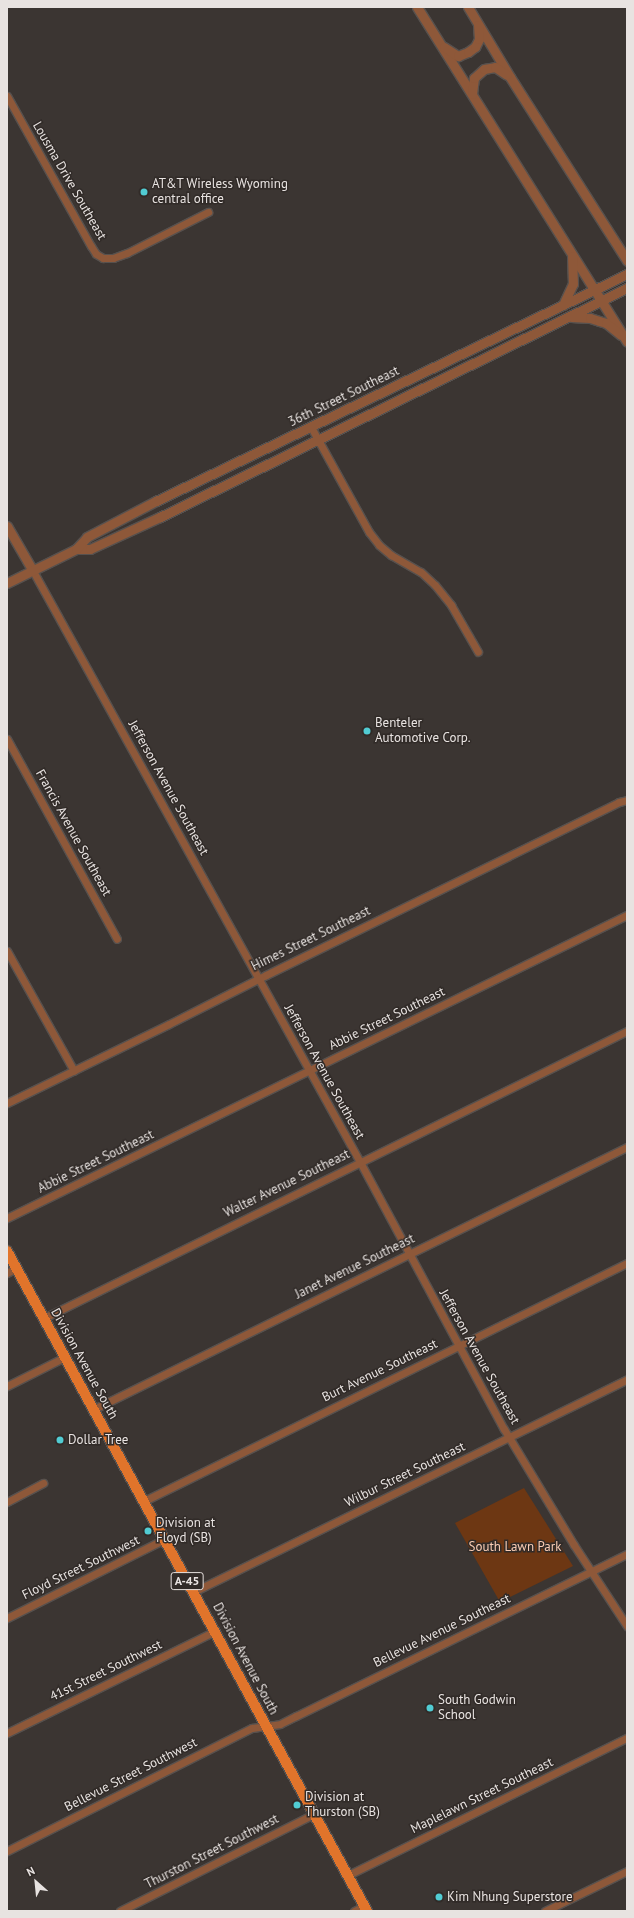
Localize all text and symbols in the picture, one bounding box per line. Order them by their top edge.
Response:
street label: Lousma Drive Southeast [29,119,109,243]
place label: AT&T Wireless Wyoming central office [152,177,289,208]
marker: AT&T Wireless Wyoming central office [139,187,149,197]
street label: 36th Street Southeast [286,363,402,431]
place label: Benteler Automotive Corp. [375,716,470,747]
street label: Jefferson Avenue Southeast [124,718,212,858]
marker: Benteler Automotive Corp. [362,726,372,736]
street label: Francis Avenue Southeast [32,767,114,899]
street label: Himes Street Southeast [249,903,373,975]
street label: Abbie Street Southeast [326,984,448,1054]
street label: Jefferson Avenue Southeast [280,1002,368,1142]
street label: Abbie Street Southeast [35,1127,157,1197]
street label: Walter Avenue Southeast [221,1147,353,1221]
street label: Janet Avenue Southeast [293,1231,417,1303]
street label: Jefferson Avenue Southeast [435,1287,523,1427]
street label: Division Avenue South [47,1306,121,1422]
street label: Burt Avenue Southeast [320,1336,440,1406]
place label: Dollar Tree [68,1432,129,1448]
marker: Dollar Tree [55,1435,65,1445]
street label: Wilbur Street Southeast [342,1439,468,1511]
place label: Division at Floyd (SB) [156,1516,215,1547]
marker: Division at Floyd (SB) [143,1526,153,1536]
street label: Floyd Street Southwest [20,1533,142,1603]
park label: South Lawn Park [469,1539,561,1555]
road number: A-45 [170,1571,204,1591]
street label: Bellevue Avenue Southeast [371,1591,513,1671]
street label: Division Avenue South [209,1600,281,1718]
street label: 41st Street Southwest [48,1637,164,1705]
place label: South Godwin School [438,1693,516,1724]
marker: South Godwin School [425,1703,435,1713]
street label: Bellevue Street Southwest [62,1735,200,1815]
street label: Maplelawn Street Southeast [408,1755,556,1837]
place label: Division at Thurston (SB) [305,1790,380,1821]
marker: Division at Thurston (SB) [292,1800,302,1810]
street label: Thurston Street Southwest [143,1811,281,1893]
north arrow [16,1862,56,1902]
text: N [24,1863,37,1879]
place label: Kim Nhung Superstore [447,1889,573,1905]
marker: Kim Nhung Superstore [434,1892,444,1902]

